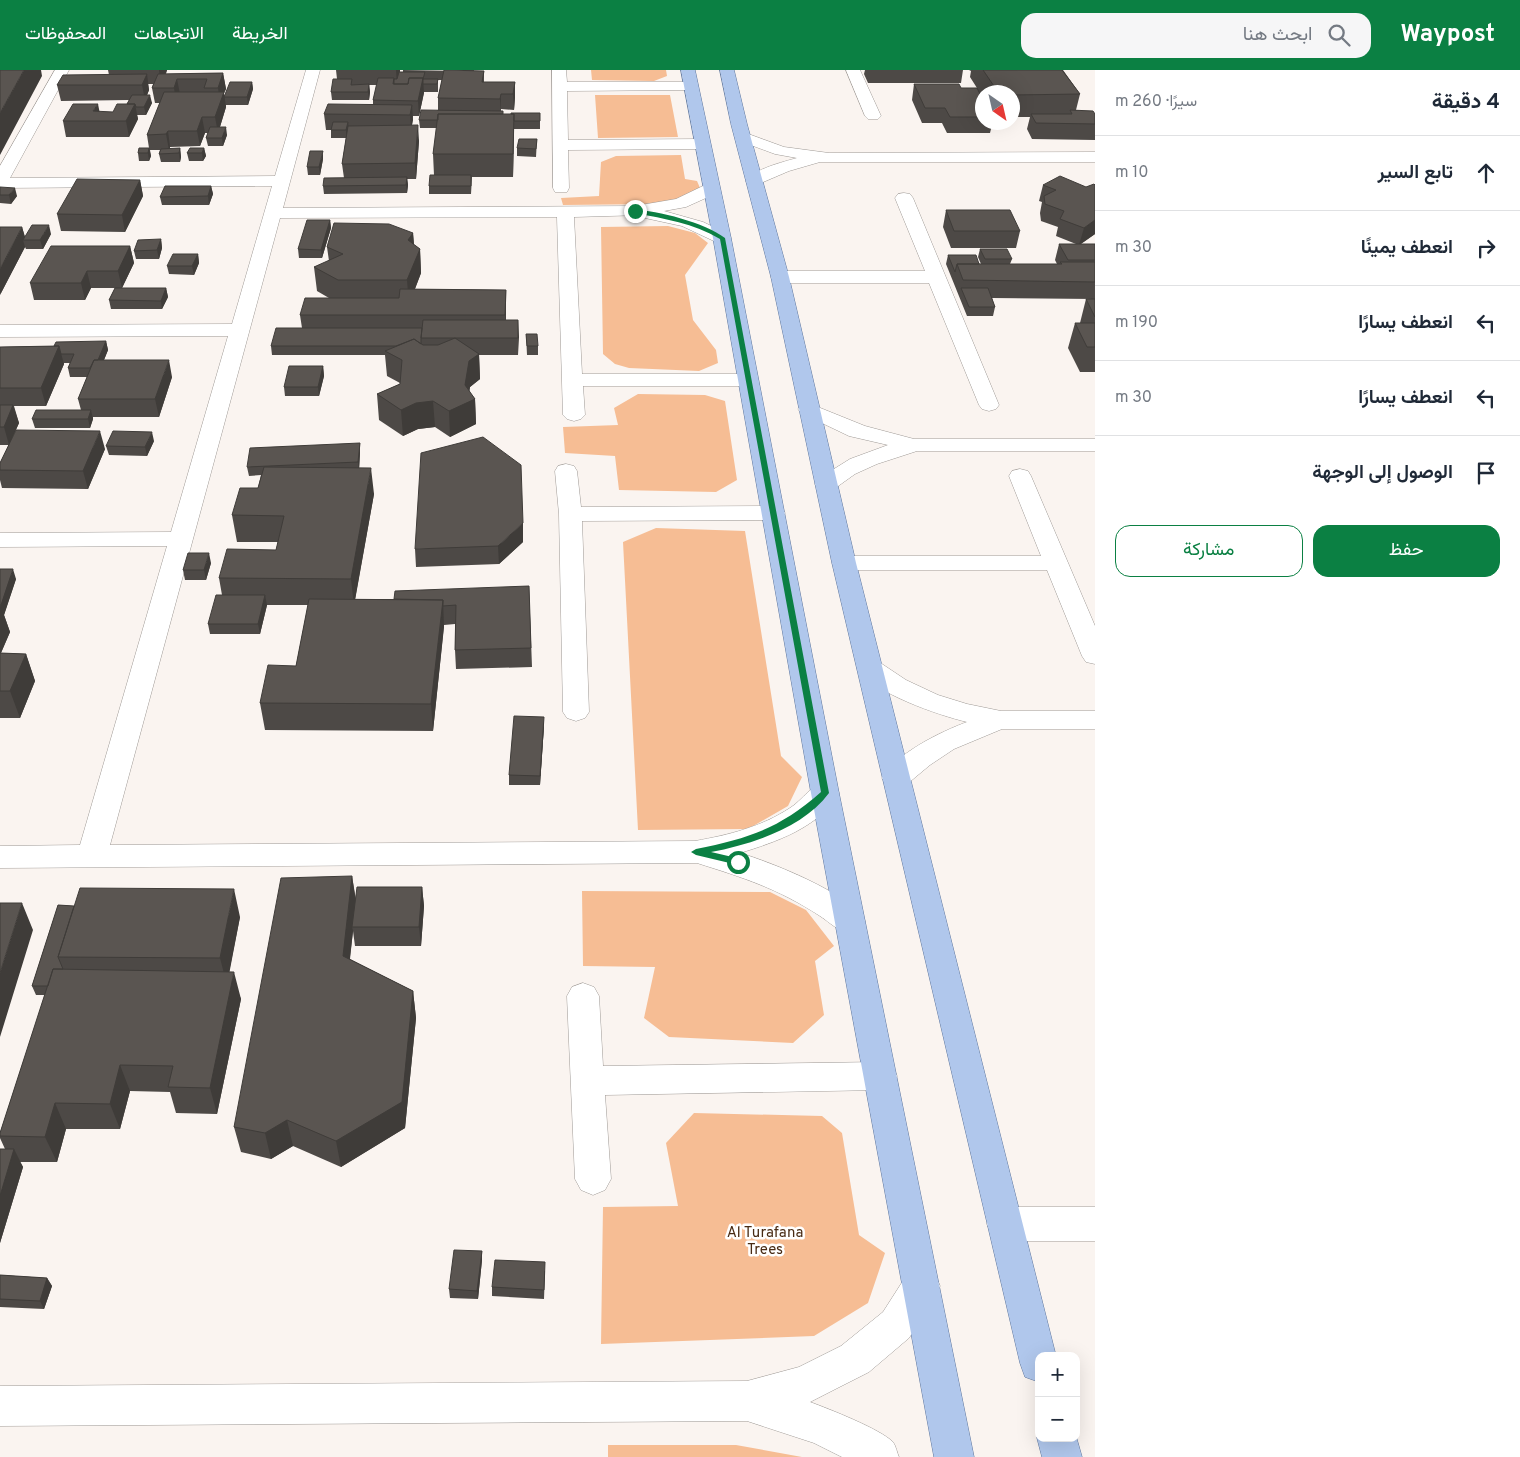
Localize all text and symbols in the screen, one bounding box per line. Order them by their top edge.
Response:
search box [1021,13,1371,58]
text: Waypost [1401,20,1495,50]
icon: search [1325,21,1353,49]
text: المحفوظات [25,23,106,46]
text: الاتجاهات [134,23,204,46]
text: الخريطة [232,23,288,46]
text: ابحث هنا [1243,23,1313,47]
north arrow [975,85,1020,130]
text: 4 دقيقة [1432,89,1500,116]
text: سيرًا · 260 m [1115,92,1197,112]
icon: ahead [1472,159,1500,187]
text: تابع السير [1377,161,1453,185]
text: 10 m [1115,163,1149,183]
route end [624,200,647,223]
icon: right [1472,234,1500,262]
text: انعطف يمينًا [1361,236,1453,260]
text: 30 m [1115,238,1152,258]
icon: left [1472,309,1500,337]
text: انعطف يسارًا [1358,311,1453,335]
text: 190 m [1115,313,1158,333]
icon: left [1472,384,1500,412]
text: انعطف يسارًا [1358,386,1453,410]
text: 30 m [1115,388,1152,408]
icon: arrive [1472,459,1500,487]
text: الوصول إلى الوجهة [1312,461,1453,485]
button: مشاركة [1115,525,1303,577]
button: حفظ [1313,525,1500,577]
route start [727,851,750,874]
park label: Al Turafana Trees [727,1224,803,1260]
map controls [1035,1352,1080,1442]
button: + [1035,1352,1080,1397]
button: − [1035,1397,1080,1442]

